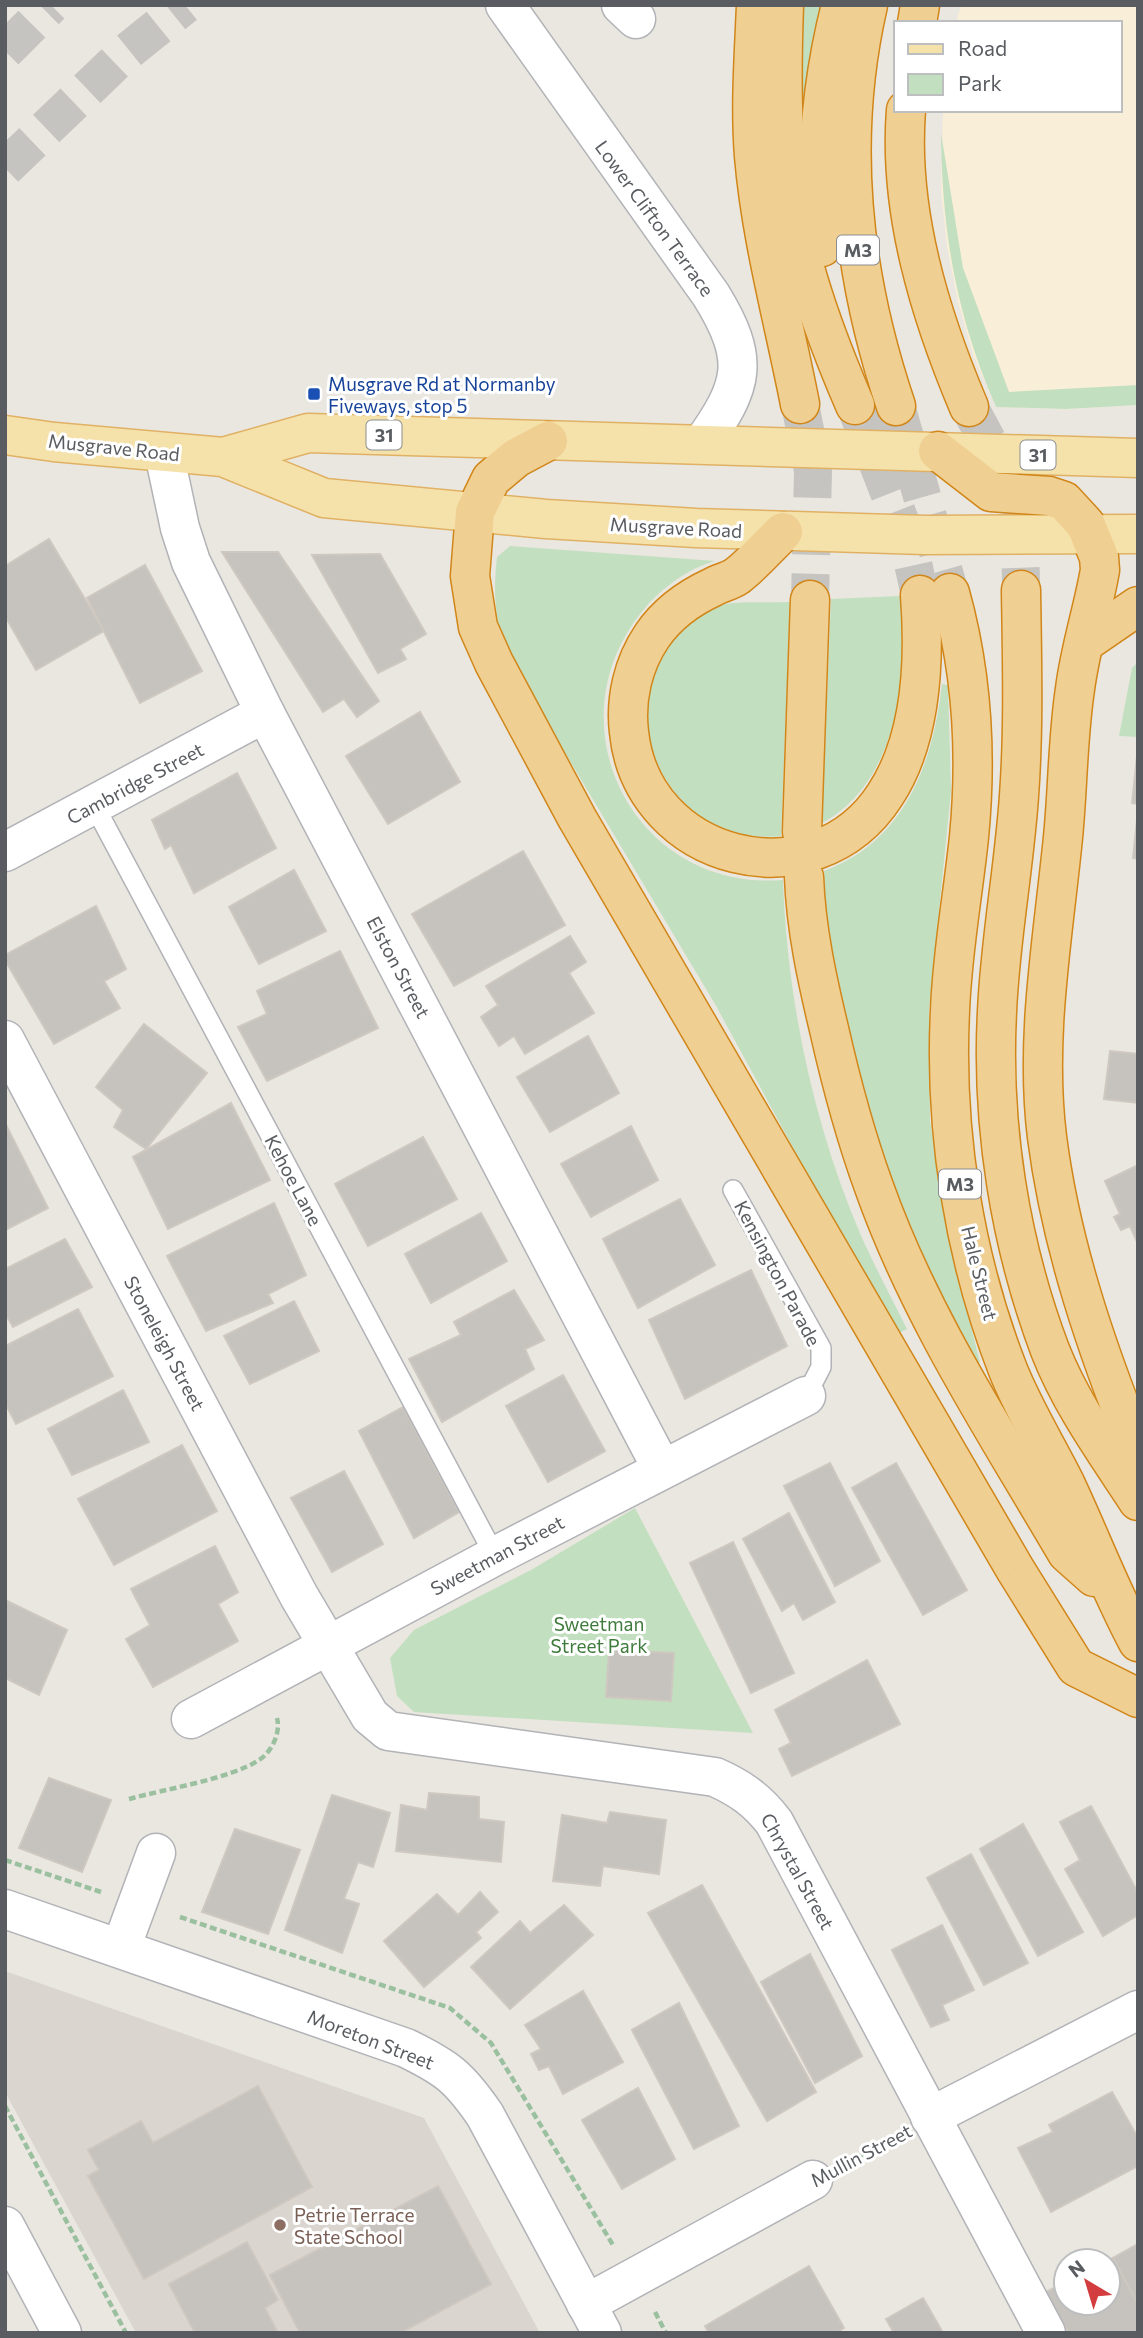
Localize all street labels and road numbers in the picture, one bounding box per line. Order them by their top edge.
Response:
street label: Lower Clifton Terrace [591,136,719,300]
road number: M3 [837,236,879,264]
road number: 31 [366,421,402,450]
street label: Musgrave Road [47,429,181,465]
road number: 31 [1020,440,1056,470]
street label: Musgrave Road [609,512,743,542]
street label: Cambridge Street [63,737,208,829]
street label: Elston Street [363,912,436,1022]
street label: Kehoe Lane [260,1131,328,1229]
road number: M3 [939,1170,981,1198]
street label: Kensington Parade [730,1196,826,1350]
street label: Hale Street [957,1223,1003,1323]
street label: Stoneleigh Street [120,1272,210,1414]
street label: Sweetman Street [426,1510,568,1600]
street label: Chrystal Street [756,1809,840,1933]
street label: Moreton Street [304,2004,438,2074]
street label: Mullin Street [806,2119,916,2191]

